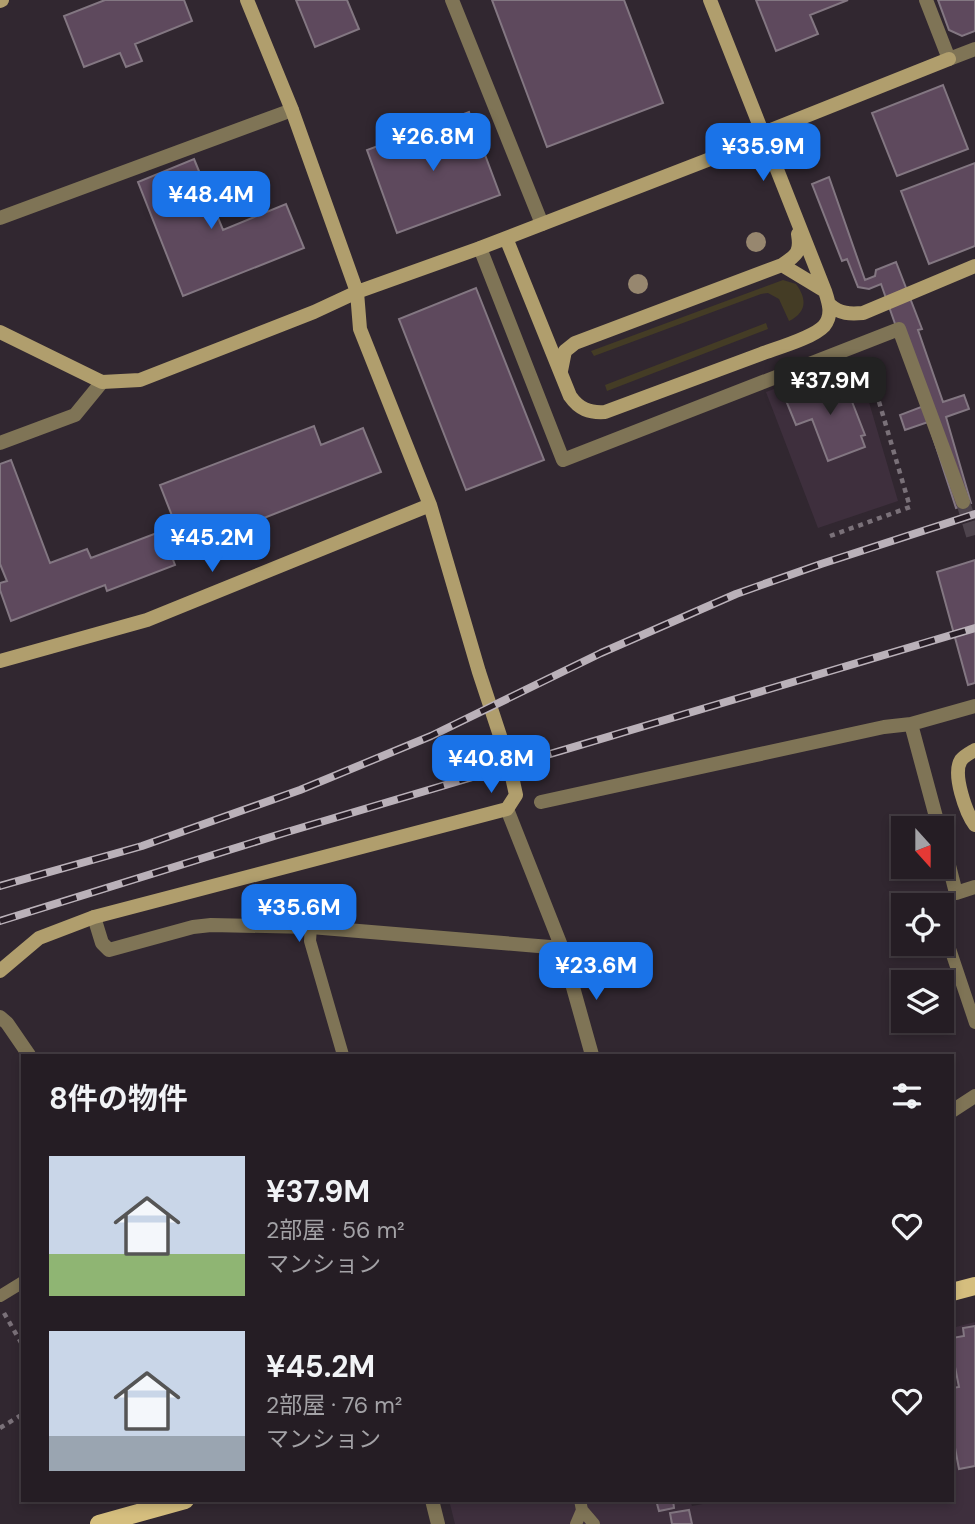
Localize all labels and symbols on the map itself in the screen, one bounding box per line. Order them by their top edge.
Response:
pin: ¥26.8M [376,114,490,173]
pin: ¥35.9M [706,124,820,183]
pin: ¥48.4M [154,172,268,231]
pin: ¥37.9M [773,358,887,417]
pin: ¥45.2M [155,514,269,574]
pin: ¥40.8M [434,736,548,795]
north arrow [891,816,954,878]
pin: ¥35.6M [242,884,356,944]
pin: ¥23.6M [539,942,653,1002]

